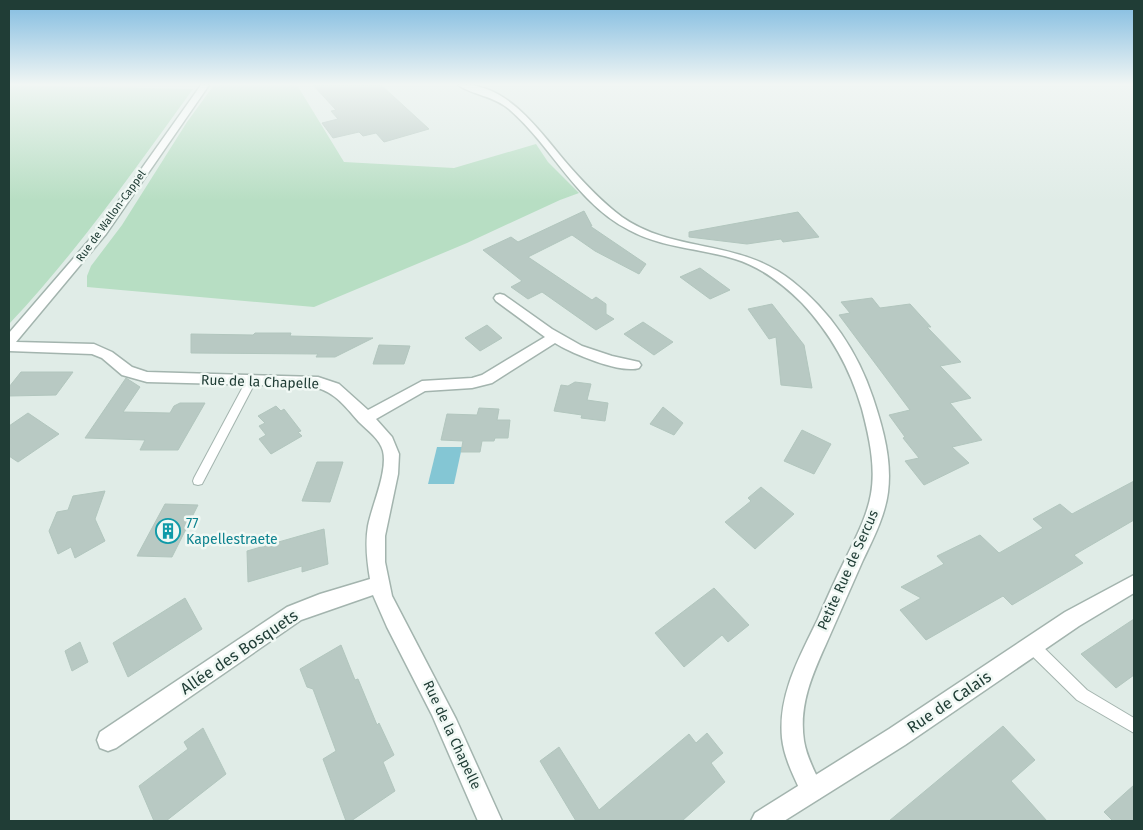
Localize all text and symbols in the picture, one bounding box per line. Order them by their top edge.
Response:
street label: Rue de Wallon-Cappel [73,168,149,264]
street label: Rue de la Chapelle [201,371,319,393]
street label: Petite Rue de Sercus [814,507,882,633]
place label: 77 Kapellestraete [186,515,278,548]
building icon: 77 Kapellestraete [155,518,181,544]
street label: Allée des Bosquets [177,606,301,698]
street label: Rue de Calais [903,667,995,737]
street label: Rue de la Chapelle [419,678,485,792]

